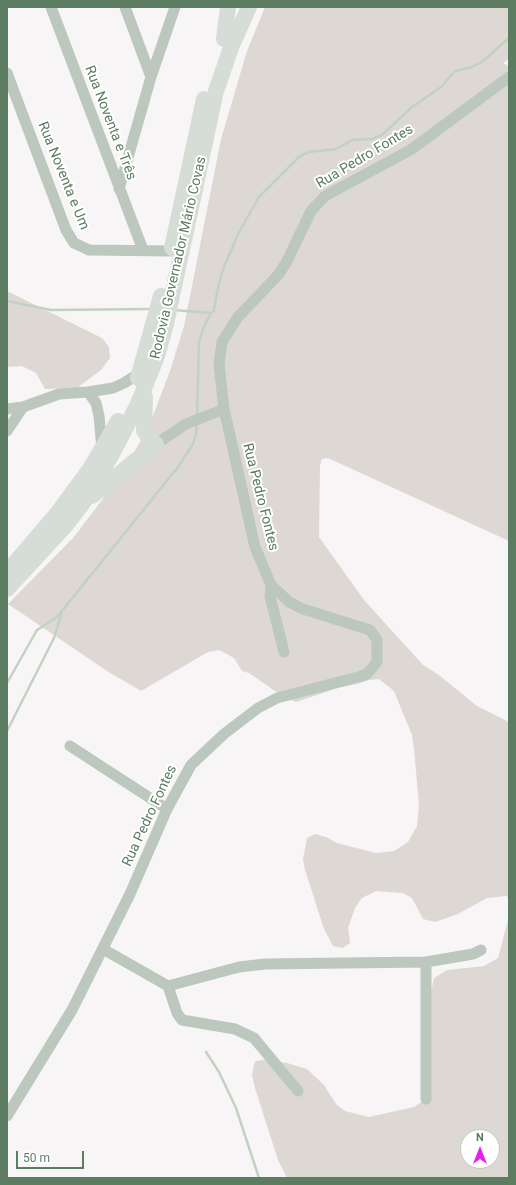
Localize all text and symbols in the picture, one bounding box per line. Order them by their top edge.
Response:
street label: Rua Noventa e Três [81,64,139,182]
street label: Rua Noventa e Um [34,120,92,232]
street label: Rua Pedro Fontes [313,121,417,193]
street label: Rodovia Governador Mário Covas [147,155,211,361]
street label: Rua Pedro Fontes [239,442,281,552]
street label: Rua Pedro Fontes [119,763,181,869]
north arrow [460,1129,500,1169]
text: N [476,1131,484,1144]
scale bar [18,1143,86,1169]
text: 50 m [23,1151,50,1165]

